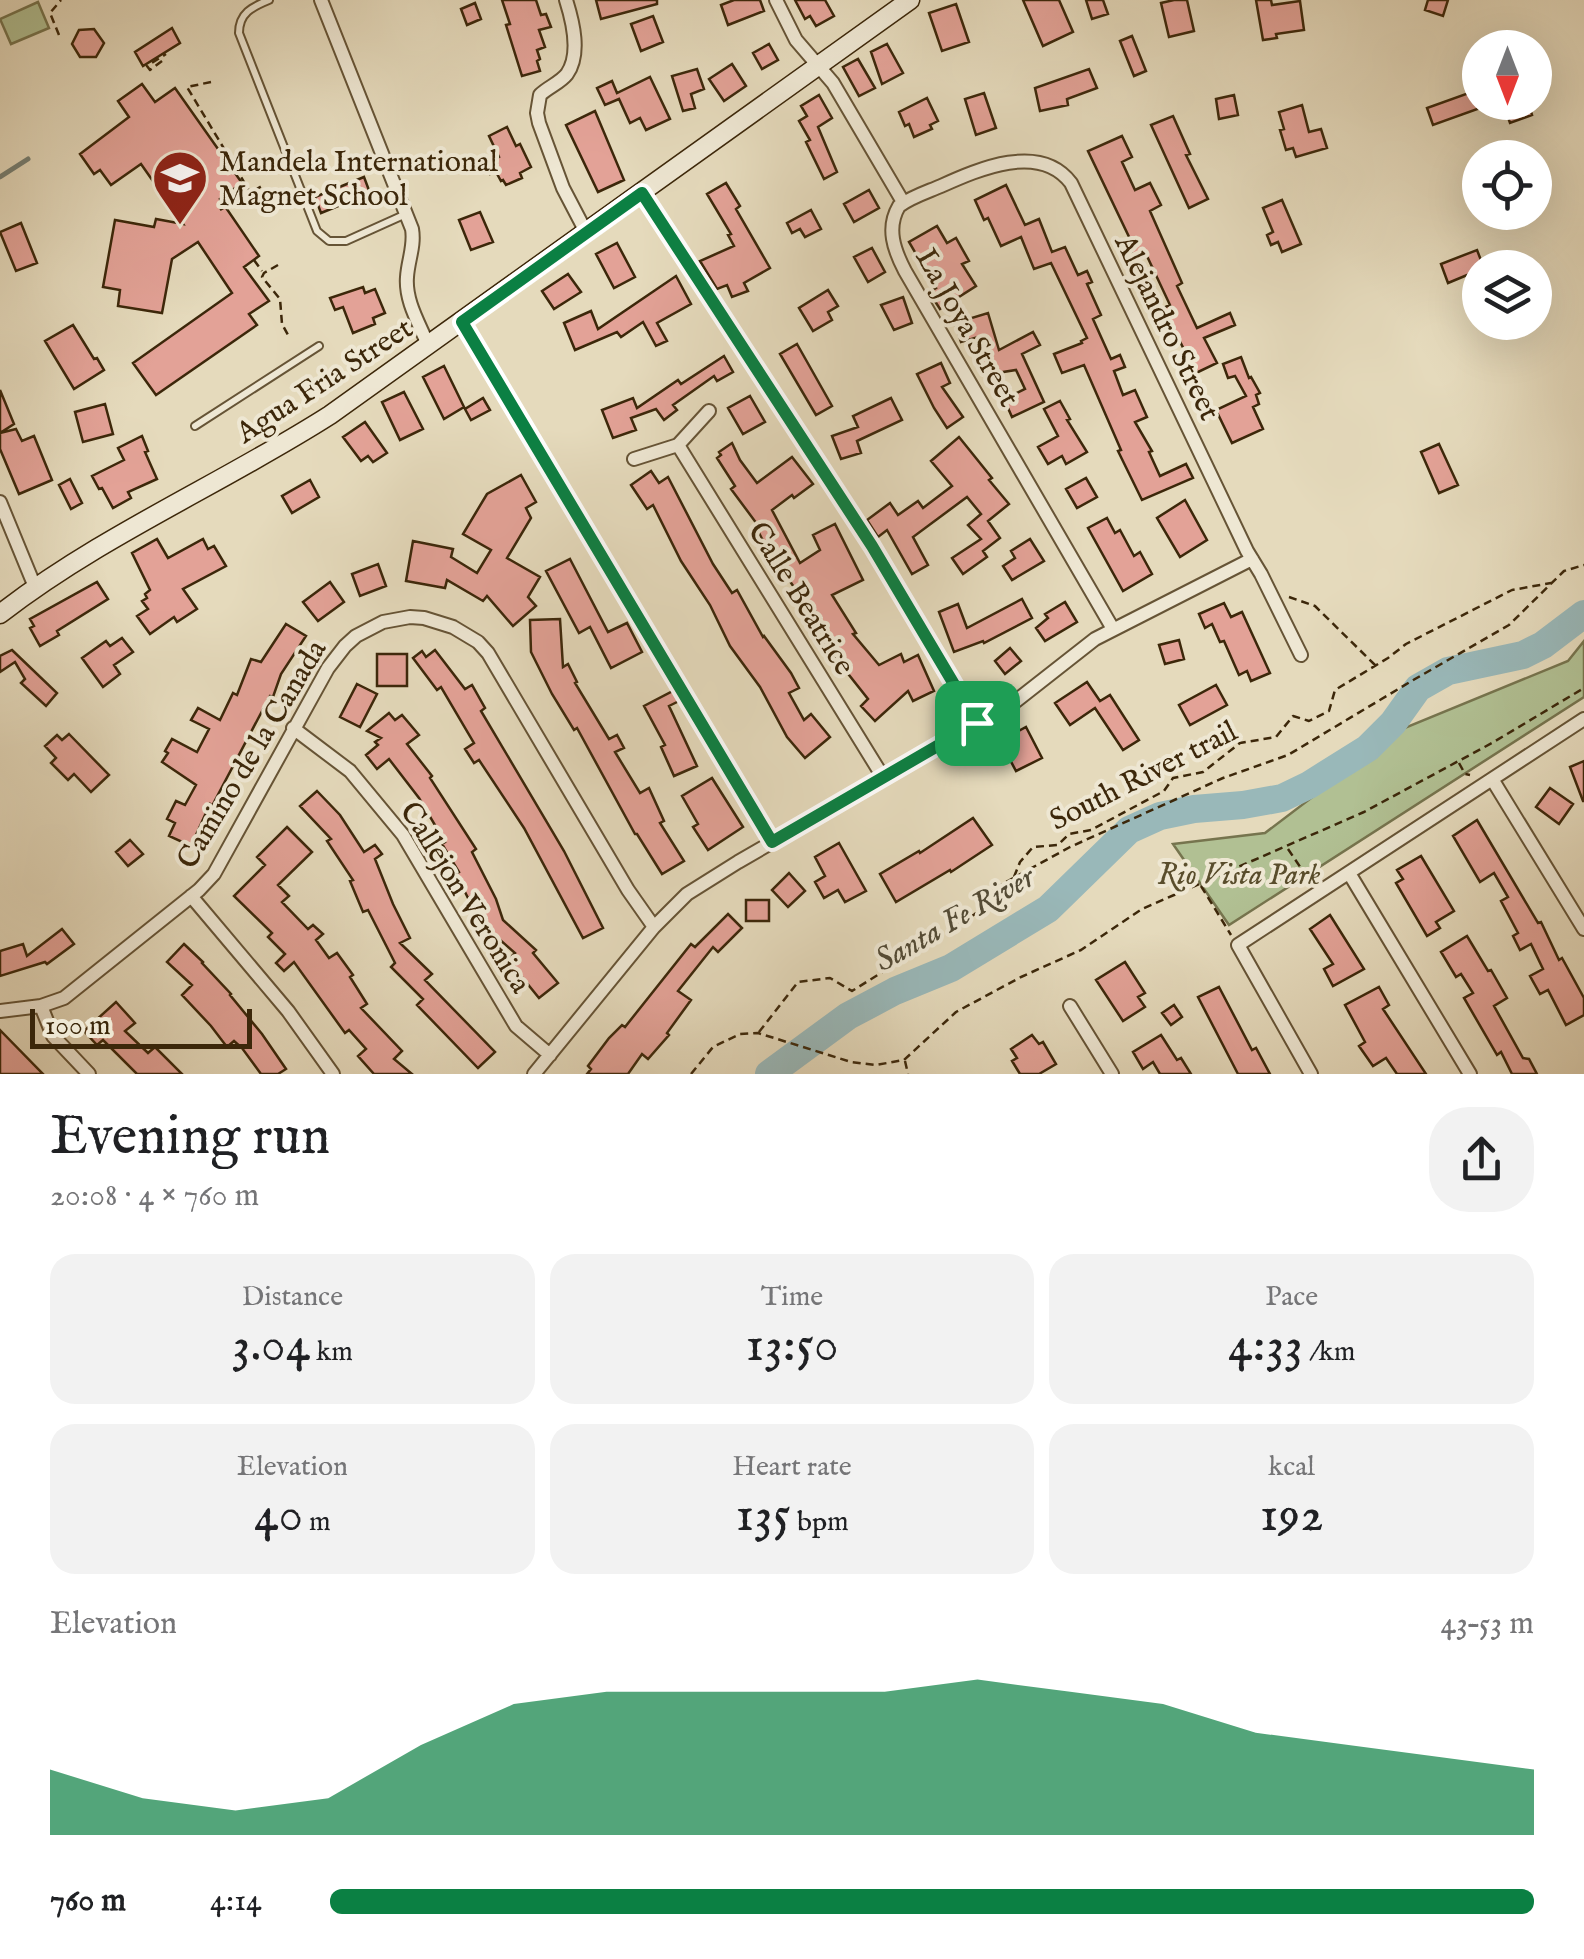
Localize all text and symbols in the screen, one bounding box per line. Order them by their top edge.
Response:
north arrow [1462,30,1552,120]
map controls [1462,30,1552,340]
button: locate [1462,140,1552,230]
place label: Mandela International Magnet School [219,144,499,216]
school or university icon: Mandela International Magnet School [150,148,210,227]
street label: Alejandro Street [1104,228,1228,427]
street label: La Joya Street [906,242,1027,414]
button: layers [1462,250,1552,340]
street label: Agua Fria Street [229,310,421,454]
street label: Calle Beatrice [738,515,862,683]
street label: Camino de la Canada [169,633,336,877]
pin [935,681,1020,766]
icon: arrive [950,696,1005,751]
street label: South River trail [1044,713,1245,840]
street label: Callejon Veronica [390,795,538,1001]
water label: Santa Fe River [868,857,1045,983]
park label: Rio Vista Park [1157,857,1321,895]
scale bar [30,1004,252,1048]
text: 100 m [45,1009,111,1044]
text: Evening run [50,1103,330,1173]
button: share [1429,1107,1534,1212]
text: 20:08 · 4 × 760 m [50,1176,259,1217]
text: Distance [242,1280,343,1315]
text: Time [761,1280,823,1315]
text: Pace [1265,1280,1318,1315]
text: 3.04 [232,1315,310,1378]
text: 13:50 [746,1315,838,1378]
text: 4:33 [1228,1315,1303,1378]
text: km [310,1335,353,1370]
text: /km [1303,1335,1355,1370]
text: Elevation [237,1450,348,1485]
text: Heart rate [732,1450,852,1485]
text: kcal [1268,1450,1315,1485]
text: 40 [254,1485,303,1548]
text: 135 [735,1485,791,1548]
text: 192 [1260,1485,1324,1548]
text: m [303,1505,331,1540]
text: bpm [791,1505,849,1540]
text: Elevation [50,1604,177,1645]
text: 43–53 m [1440,1604,1534,1645]
text: 760 m [50,1881,126,1922]
text: 4:14 [210,1881,262,1922]

